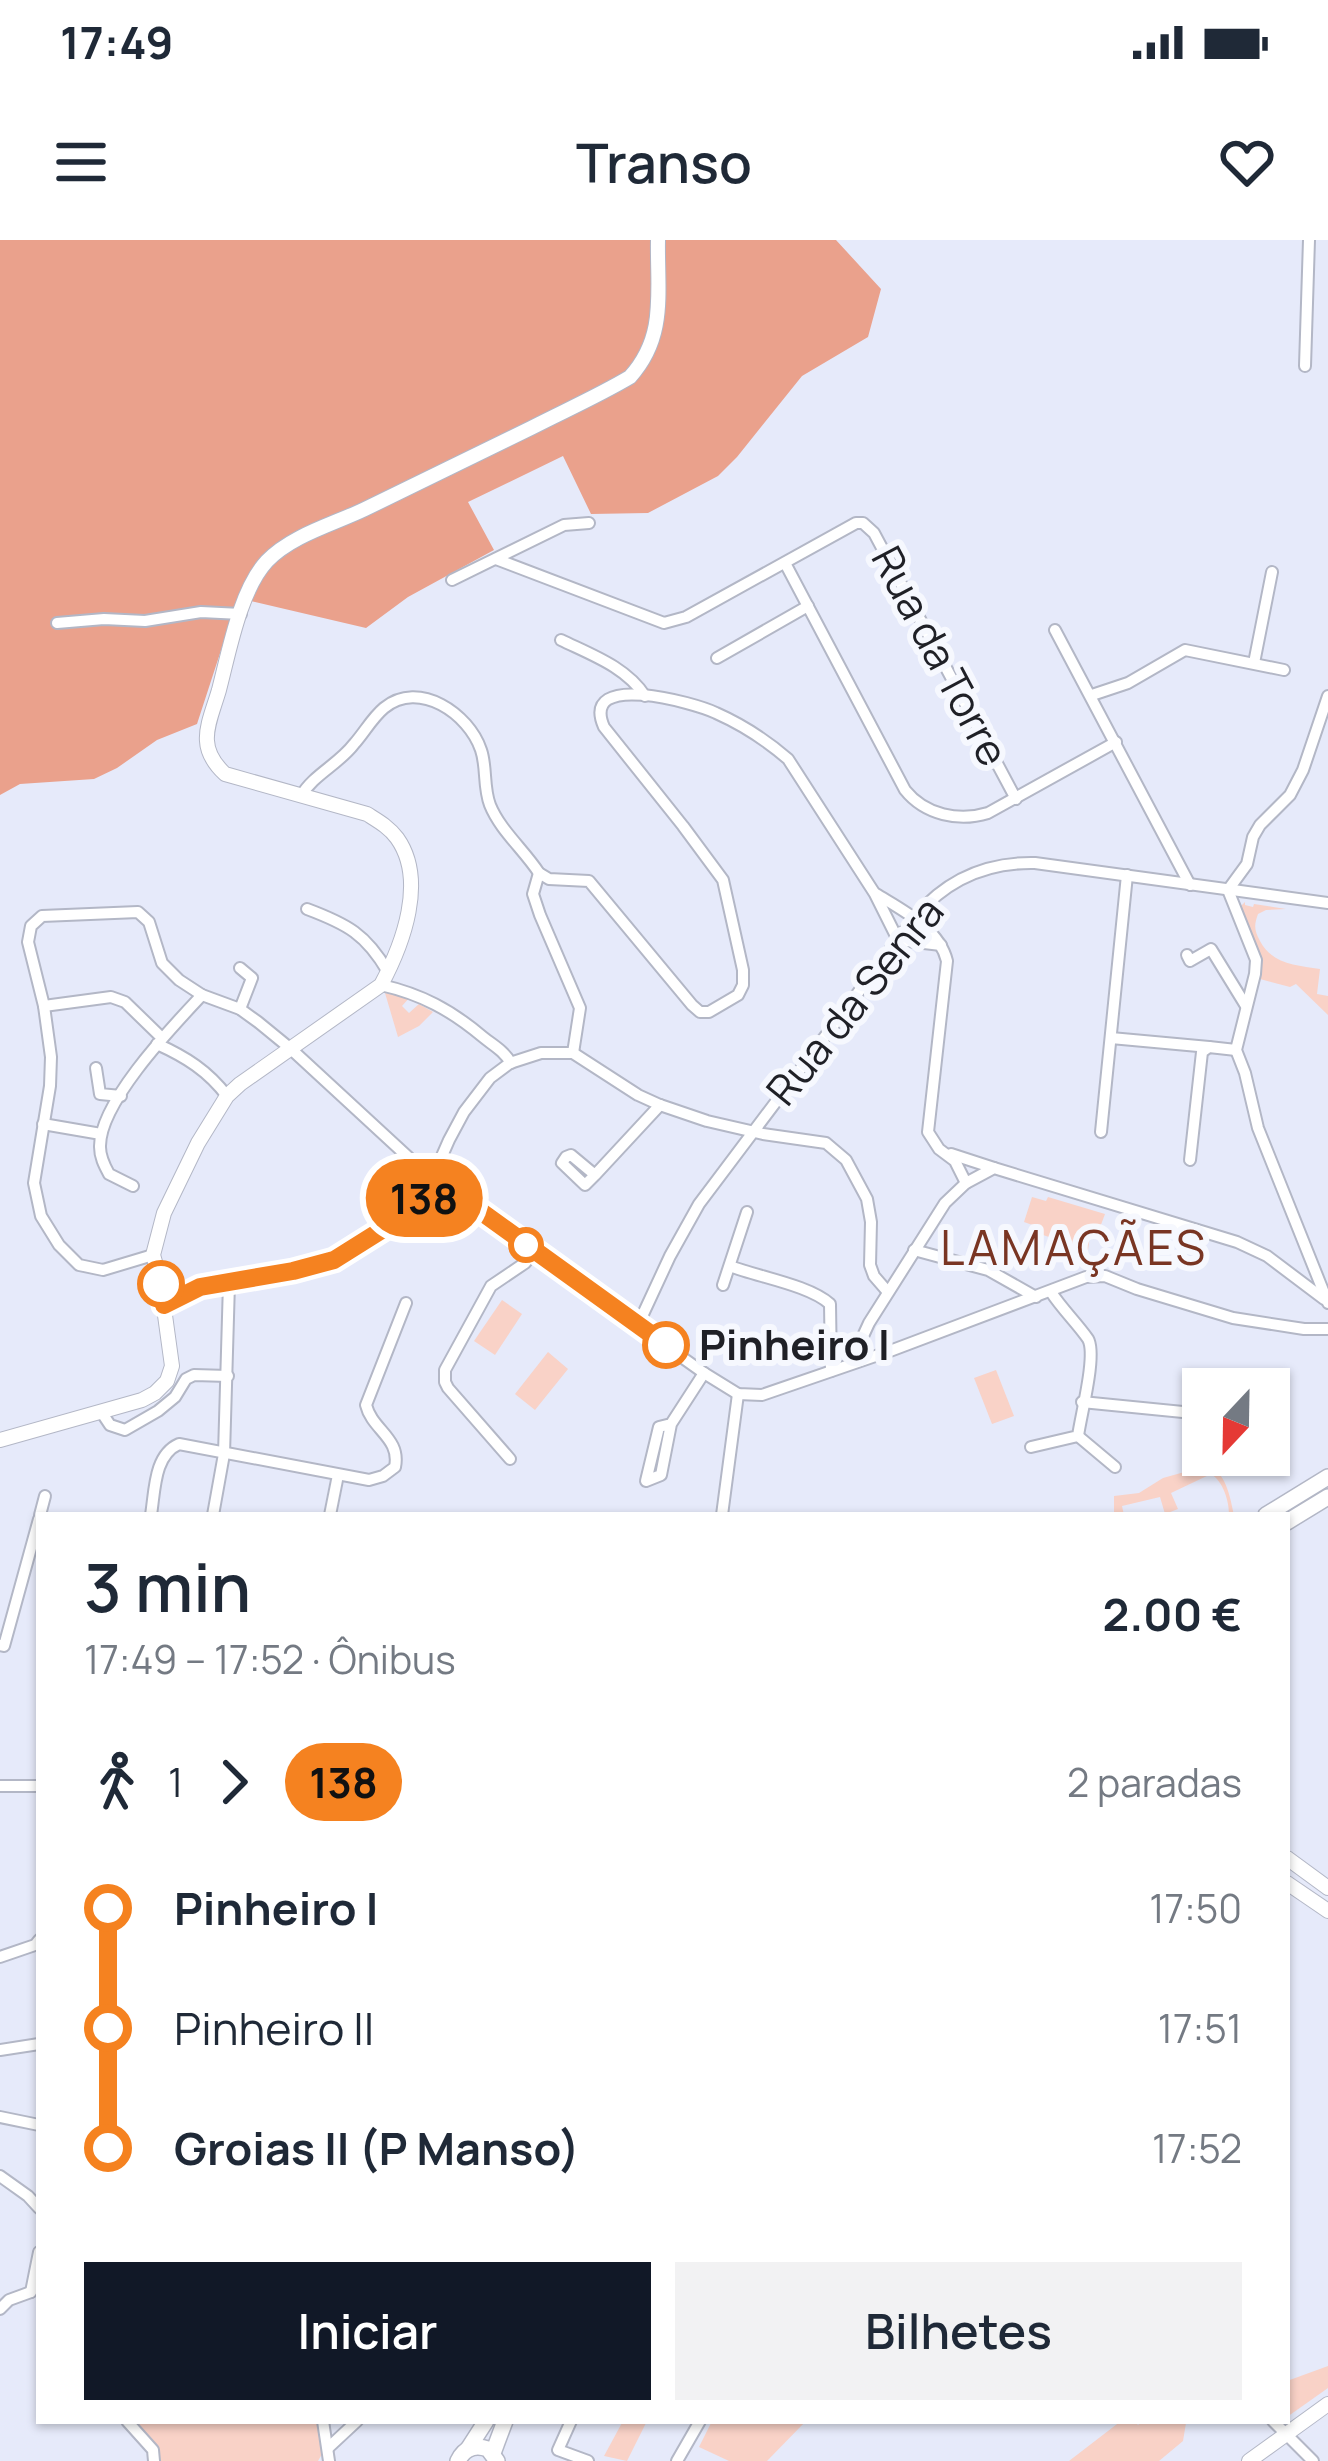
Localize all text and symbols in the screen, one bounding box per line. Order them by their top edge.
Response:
text: 17:49 [60,11,173,73]
text: Transo [576,125,752,199]
icon: menu [48,129,114,195]
icon: heart [1214,129,1280,195]
street label: Rua da Torre [859,536,1023,775]
street label: Rua da Senra [752,884,956,1117]
line badge: 138 [355,1159,493,1237]
text: 138 [390,1169,458,1227]
district label: LAMAÇÃES [940,1214,1208,1279]
unlabelled marker [510,1229,542,1261]
unlabelled marker [139,1262,183,1306]
place label: Pinheiro I [699,1315,890,1373]
marker: Pinheiro I [644,1323,688,1367]
north arrow [1182,1368,1290,1476]
map controls [1182,1368,1290,1476]
text: 3 min [84,1542,251,1632]
text: 2.00 € [1103,1583,1242,1645]
text: 17:49 – 17:52 · Ônibus [84,1632,456,1686]
icon: walk [84,1749,150,1815]
icon: forward [201,1749,267,1815]
text: 138 [309,1753,378,1811]
text: 1 [168,1755,183,1809]
text: 2 paradas [1067,1755,1242,1809]
text: Pinheiro I [174,1877,378,1939]
text: 17:50 [1149,1881,1242,1935]
text: Pinheiro II [174,1997,374,2059]
text: 17:51 [1158,2001,1242,2055]
text: Groias II (P Manso) [174,2117,580,2179]
text: 17:52 [1152,2121,1242,2175]
button: Iniciar [84,2262,651,2400]
button: Bilhetes [675,2262,1242,2400]

